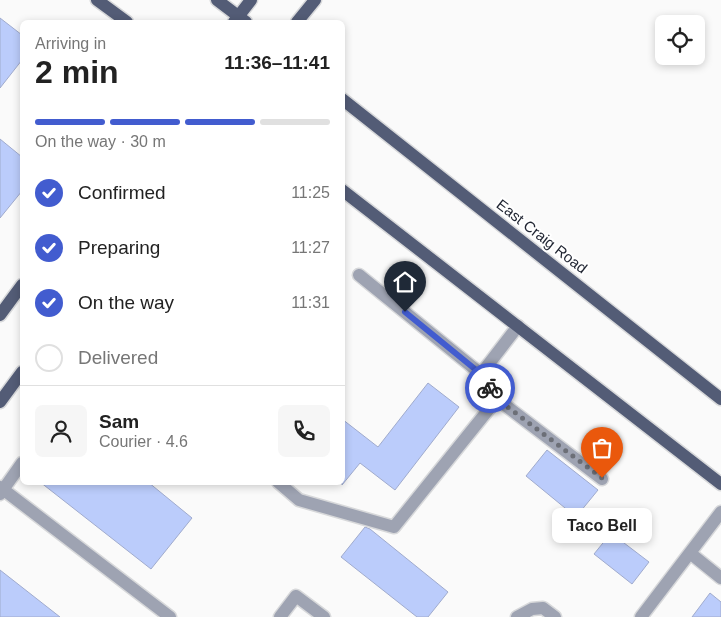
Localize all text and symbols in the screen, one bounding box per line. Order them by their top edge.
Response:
map controls [655,15,705,65]
button: locate [655,15,705,65]
text: Arriving in [35,35,106,52]
text: 11:36–11:41 [224,52,330,73]
text: 2 min [35,54,119,90]
text: On the way · 30 m [35,133,166,150]
icon: check [35,179,63,207]
text: Confirmed [78,182,166,203]
text: 11:25 [291,184,330,201]
street label: East Craig Road [493,195,591,277]
icon: check [35,234,63,262]
text: Preparing [78,237,160,258]
text: 11:27 [291,239,330,256]
pin [384,261,426,312]
icon: home [391,268,419,296]
icon: check [35,289,63,317]
text: On the way [78,292,174,313]
text: 11:31 [291,294,330,311]
text: Delivered [78,347,158,368]
courier [465,363,515,413]
icon: bike [476,374,504,402]
button: person [35,405,87,457]
button: phone [278,405,330,457]
text: Sam [99,411,139,432]
pin [581,427,623,478]
text: Courier · 4.6 [99,433,188,450]
icon: bag [588,434,616,462]
callout: Taco Bell [552,508,652,543]
text: Taco Bell [567,517,637,534]

